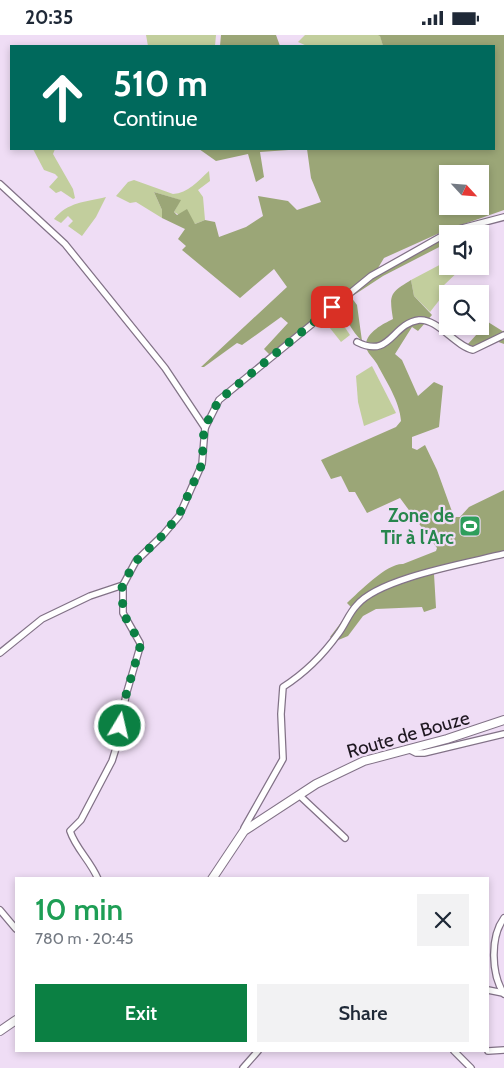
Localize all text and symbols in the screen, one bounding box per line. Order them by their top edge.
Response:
text: 20:35 [25,6,73,29]
text: 510 m [113,62,208,105]
icon: ahead [30,65,95,130]
text: Continue [113,105,198,132]
north arrow [439,165,489,215]
map controls [439,165,489,335]
button: sound [439,225,489,275]
button: search [439,285,489,335]
pin [311,286,353,328]
icon: arrive [318,293,346,321]
place label: Zone de Tir à l'Arc [381,504,454,549]
sports icon: Zone de Tir à l'Arc [458,514,482,538]
position arrow [93,699,145,751]
street label: Route de Bouze [344,706,472,763]
text: 10 min [35,891,123,928]
button: close [417,894,469,946]
text: 780 m · 20:45 [35,929,133,948]
button: Exit [35,984,247,1042]
button: Share [257,984,469,1042]

